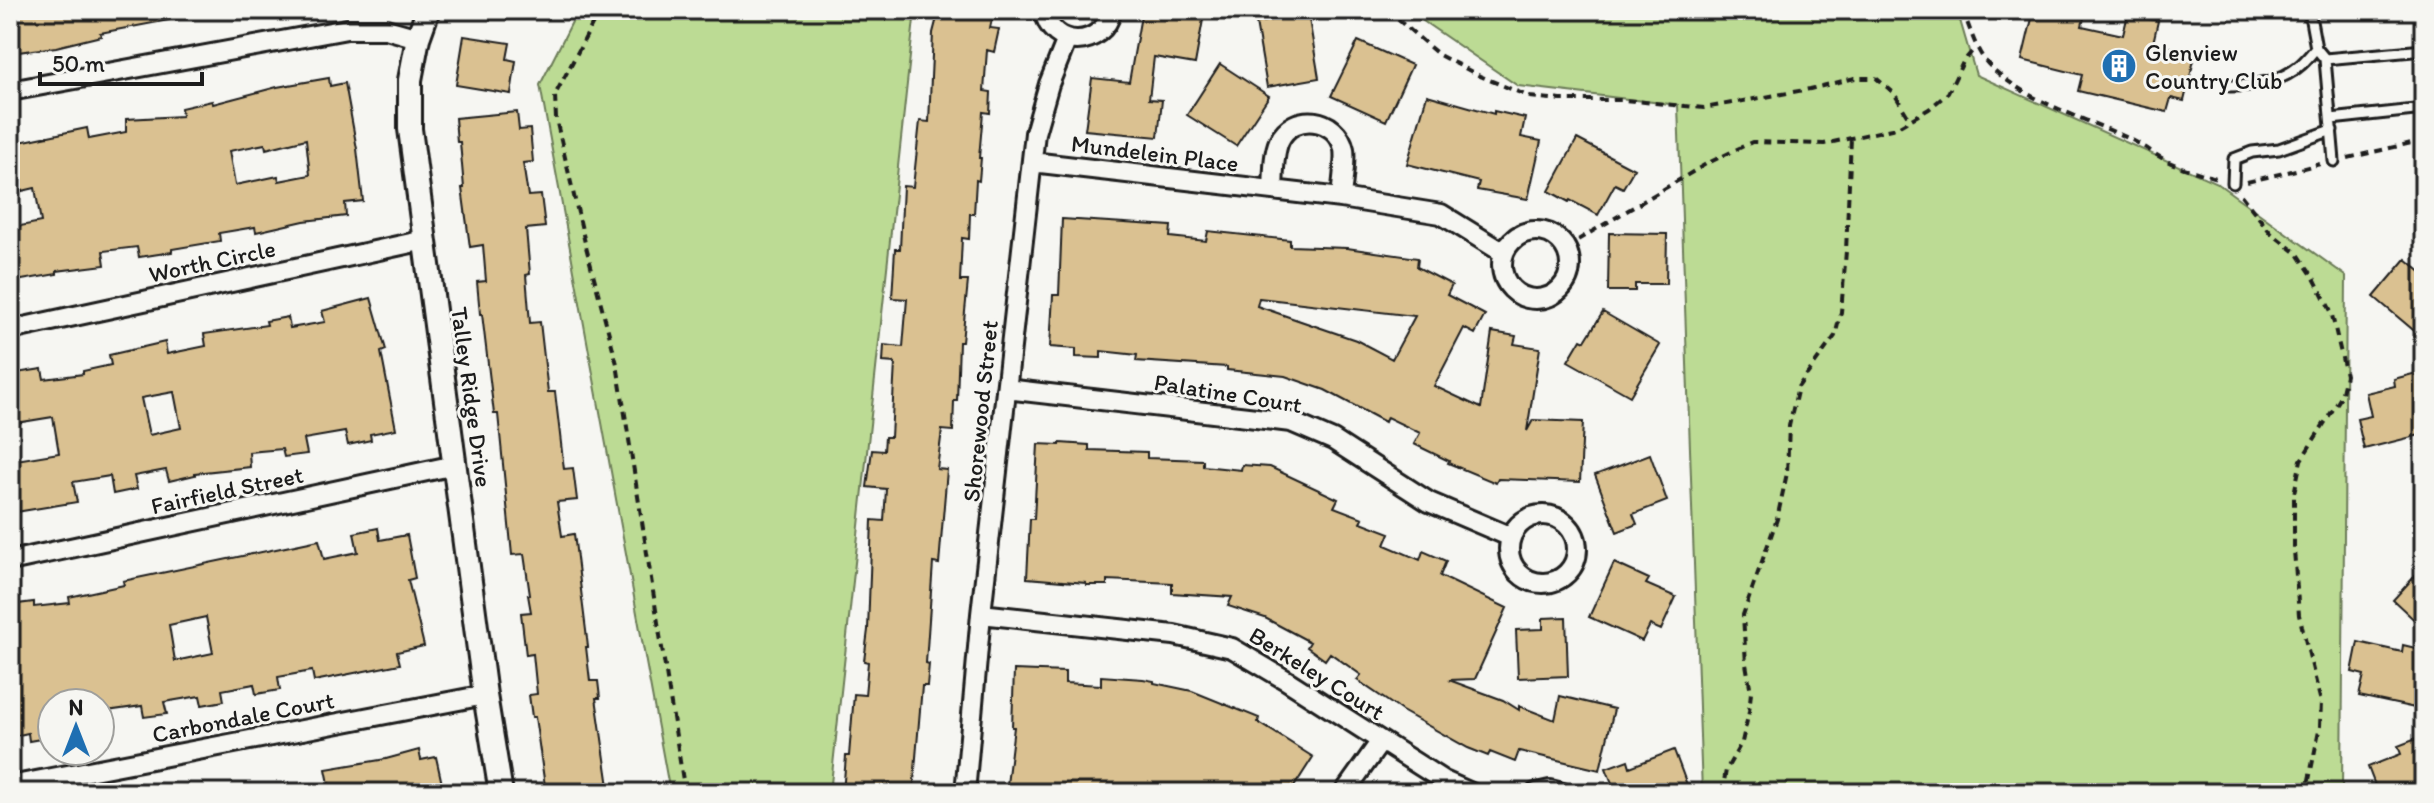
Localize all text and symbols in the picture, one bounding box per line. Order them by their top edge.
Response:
scale bar [40,36,202,86]
place label: Glenview Country Club [2145,38,2283,95]
building icon: Glenview Country Club [2100,47,2138,85]
text: 50 m [52,49,105,78]
street label: Mundelein Place [1070,128,1240,178]
street label: Worth Circle [146,233,278,289]
street label: Talley Ridge Drive [445,305,499,489]
street label: Shorewood Street [956,319,1004,503]
street label: Palatine Court [1152,367,1304,419]
street label: Fairfield Street [148,460,306,520]
street label: Berkeley Court [1244,620,1390,726]
street label: Carbondale Court [150,685,336,749]
north arrow [36,687,116,767]
text: N [69,694,83,721]

